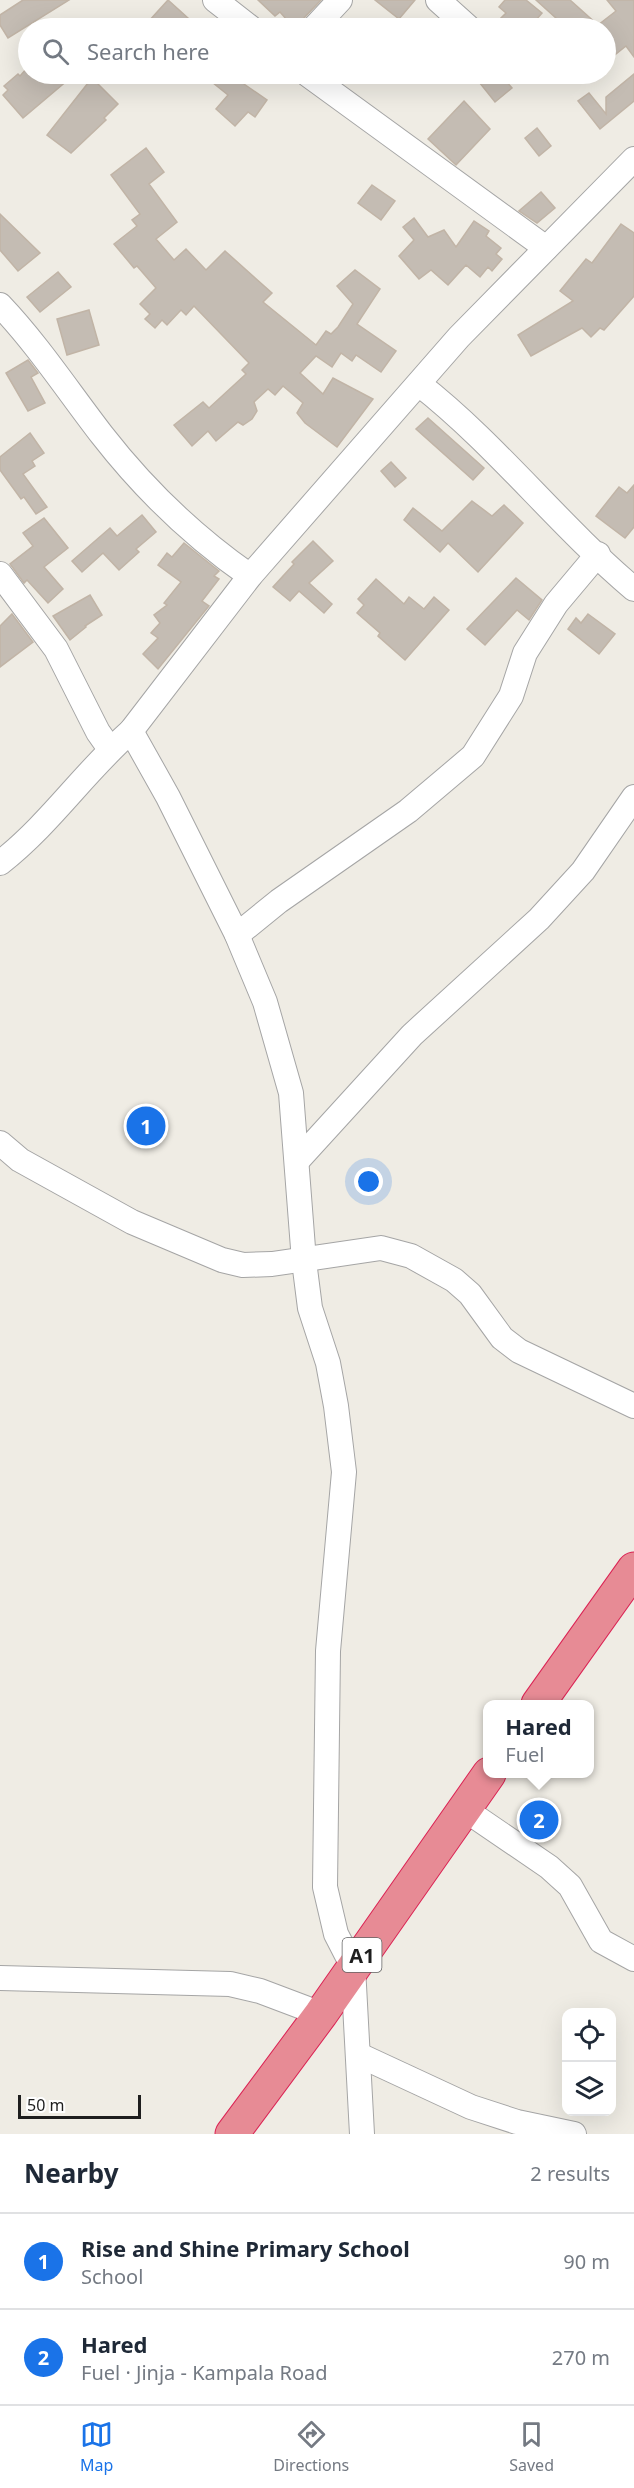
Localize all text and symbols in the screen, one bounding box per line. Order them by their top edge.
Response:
search box [18,18,616,84]
icon: search [39,35,72,68]
text: Search here [87,36,209,66]
pin: 1 [126,1104,166,1148]
your location [354,1167,383,1196]
popup [483,1700,594,1778]
text: Hared [505,1711,572,1741]
text: Fuel [505,1741,544,1768]
pin: 2 [520,1798,558,1842]
road number: A1 [342,1938,382,1972]
map controls [562,2008,616,2116]
button: locate [562,2008,616,2062]
button: layers [562,2062,616,2116]
scale bar [18,2092,141,2120]
text: 50 m [27,2094,64,2116]
text: Nearby [24,2155,119,2191]
text: 2 results [530,2160,610,2187]
text: Rise and Shine Primary School [81,2233,410,2263]
text: 1 [38,2248,49,2275]
text: 90 m [563,2248,610,2275]
text: School [81,2263,143,2290]
text: Hared [81,2329,147,2359]
text: 2 [38,2344,49,2371]
text: 270 m [552,2344,610,2371]
text: Fuel · Jinja - Kampala Road [81,2359,328,2386]
tab: Map [80,2418,113,2476]
tab: Directions [273,2418,349,2476]
tab: Saved [509,2418,554,2476]

